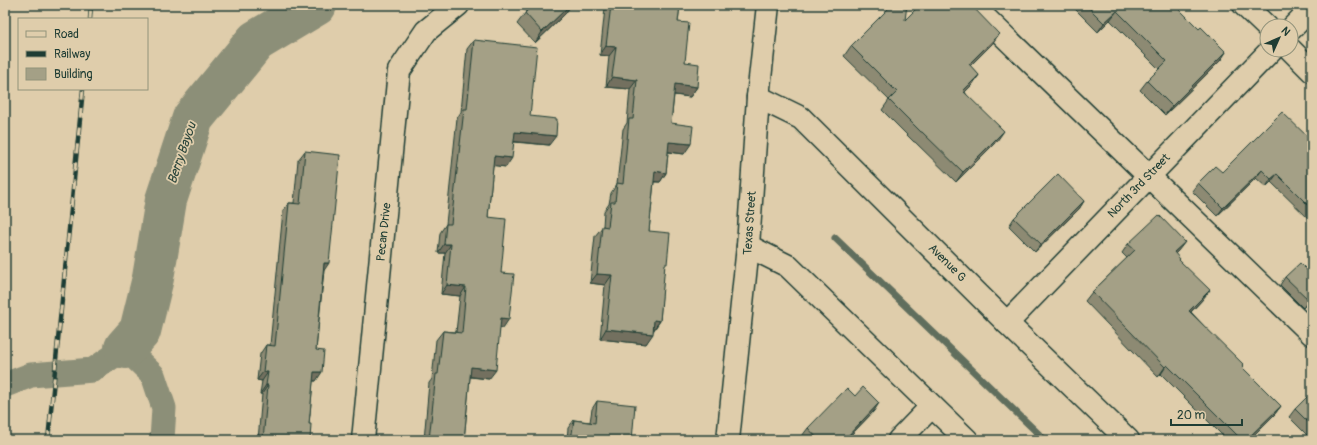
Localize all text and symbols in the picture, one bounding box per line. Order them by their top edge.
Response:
legend [18,18,148,90]
north arrow [1259,18,1299,58]
text: N [1278,24,1293,39]
text: Road [54,27,79,42]
text: Railway [54,47,90,62]
text: Building [54,67,93,82]
water label: Berry Bayou [164,119,200,186]
street label: North 3rd Street [1105,151,1174,221]
street label: Texas Street [740,190,760,255]
street label: Pecan Drive [373,202,395,262]
street label: Avenue G [925,241,969,285]
scale bar [1171,401,1242,427]
text: 20 m [1177,408,1206,423]

